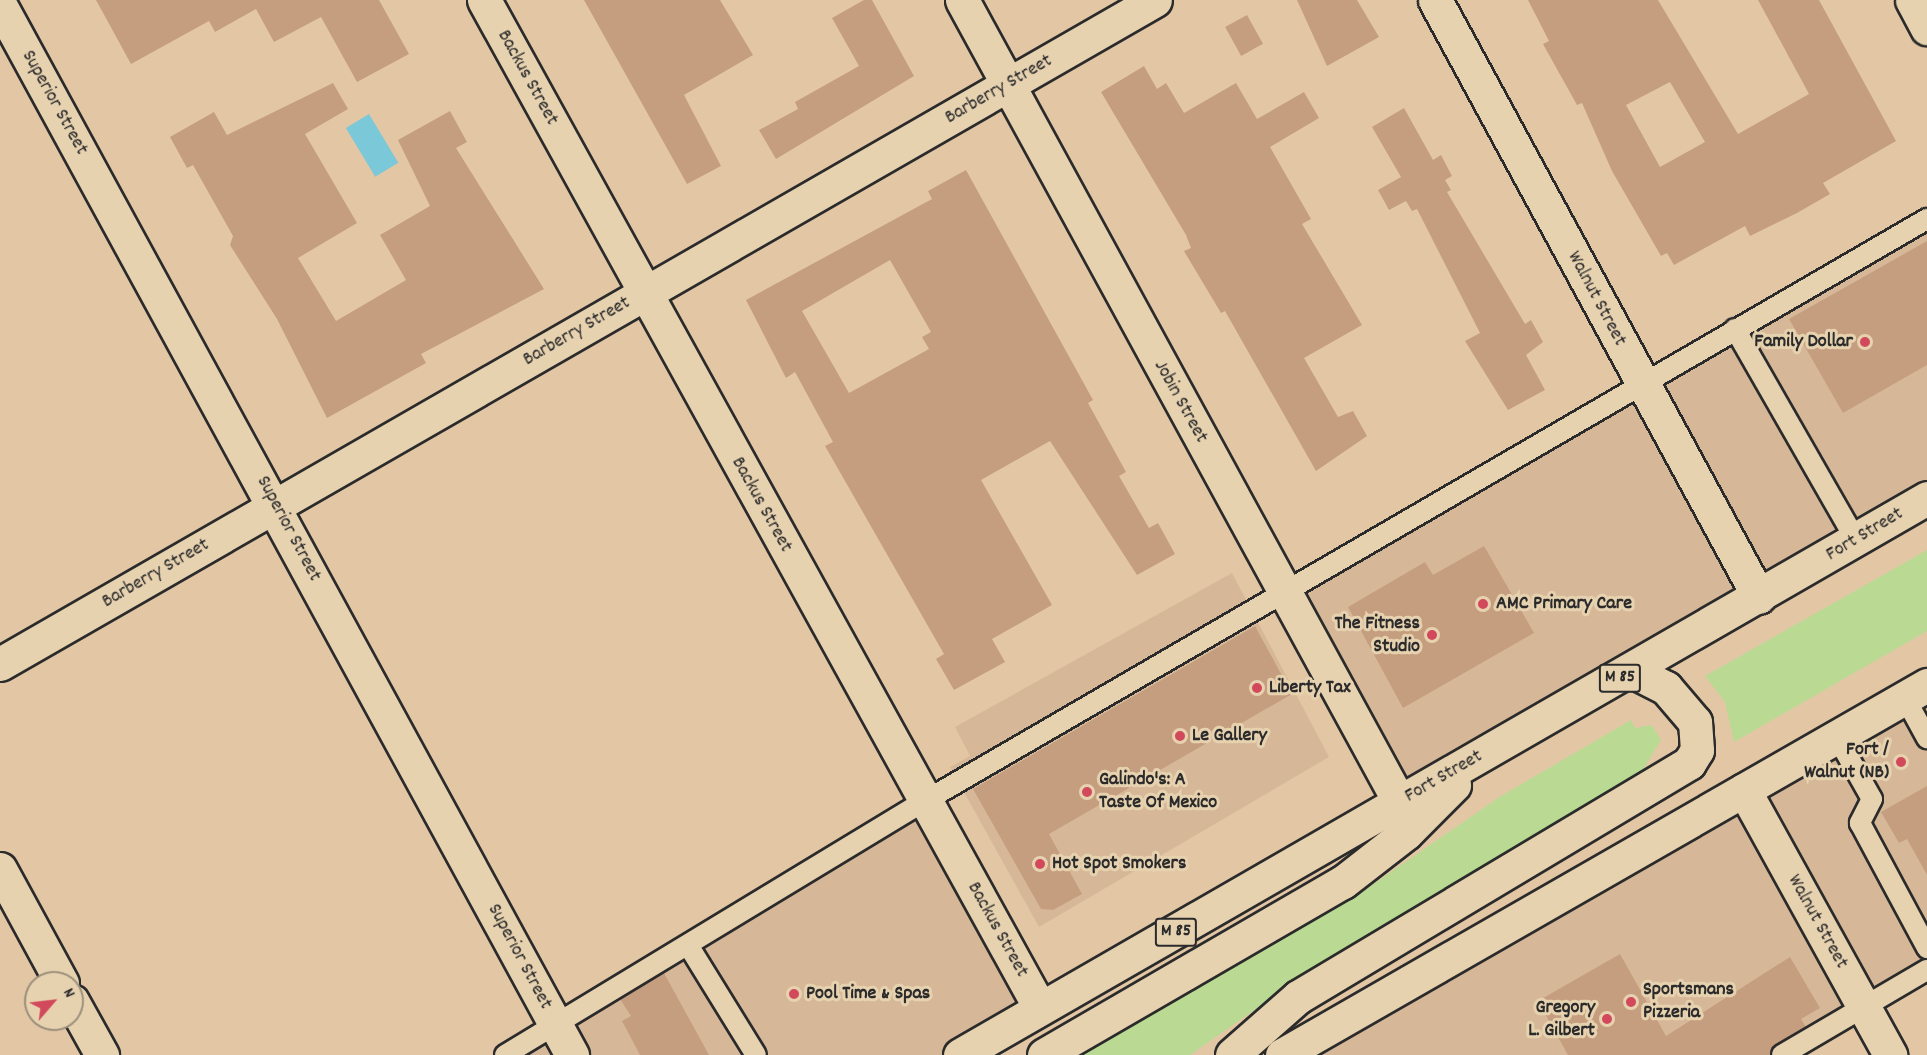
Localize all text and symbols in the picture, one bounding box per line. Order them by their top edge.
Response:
street label: Backus Street [491,26,563,130]
street label: Superior Street [15,46,93,160]
street label: Barberry Street [941,50,1057,130]
street label: Walnut Street [1561,247,1631,351]
street label: Barberry Street [519,292,635,372]
place label: Family Dollar [1754,330,1853,354]
marker: Family Dollar [1858,335,1872,349]
street label: Jobin Street [1147,356,1213,448]
street label: Backus Street [725,453,797,557]
street label: Superior Street [250,472,326,586]
street label: Fort Street [1822,503,1908,567]
street label: Barberry Street [98,534,214,614]
place label: AMC Primary Care [1496,592,1632,616]
marker: AMC Primary Care [1474,595,1492,613]
place label: The Fitness Studio [1335,612,1420,659]
marker: The Fitness Studio [1425,628,1439,642]
road number: M 85 [1598,663,1642,693]
place label: Liberty Tax [1269,676,1351,700]
marker: Liberty Tax [1250,681,1264,695]
place label: Le Gallery [1192,724,1267,748]
marker: Le Gallery [1173,729,1187,743]
place label: Fort / Walnut (NB) [1804,738,1889,785]
street label: Fort Street [1401,745,1487,809]
marker: Fort / Walnut (NB) [1894,755,1908,769]
place label: Galindo's: A Taste Of Mexico [1099,768,1217,815]
marker: Galindo's: A Taste Of Mexico [1080,785,1094,799]
place label: Hot Spot Smokers [1052,852,1186,876]
marker: Hot Spot Smokers [1033,857,1047,871]
street label: Walnut Street [1781,871,1853,973]
street label: Backus Street [961,878,1033,982]
street label: Superior Street [481,900,557,1014]
road number: M 85 [1154,917,1198,947]
north arrow [24,971,84,1031]
place label: Sportsmans Pizzeria [1643,978,1734,1025]
place label: Pool Time & Spas [806,982,930,1006]
text: N [57,984,81,1002]
marker: Pool Time & Spas [787,987,801,1001]
marker: Sportsmans Pizzeria [1624,995,1638,1009]
place label: Gregory L. Gilbert [1528,996,1595,1043]
marker: Gregory L. Gilbert [1600,1012,1614,1026]

